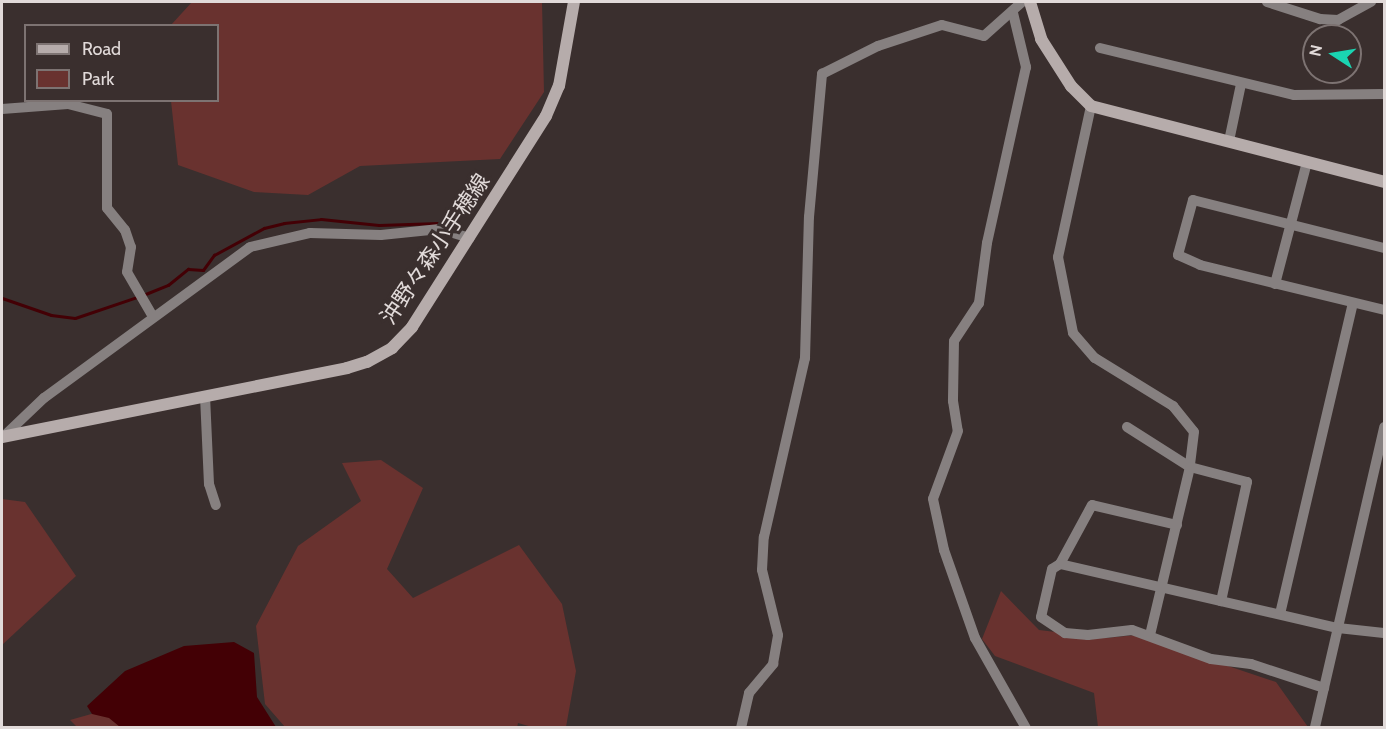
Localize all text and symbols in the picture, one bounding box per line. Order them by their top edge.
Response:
legend [24,24,219,102]
north arrow [1302,24,1362,84]
text: Road [82,38,121,60]
text: N [1305,43,1326,58]
text: Park [82,68,114,90]
street label: 沖野々森小手穂線 [375,169,495,329]

